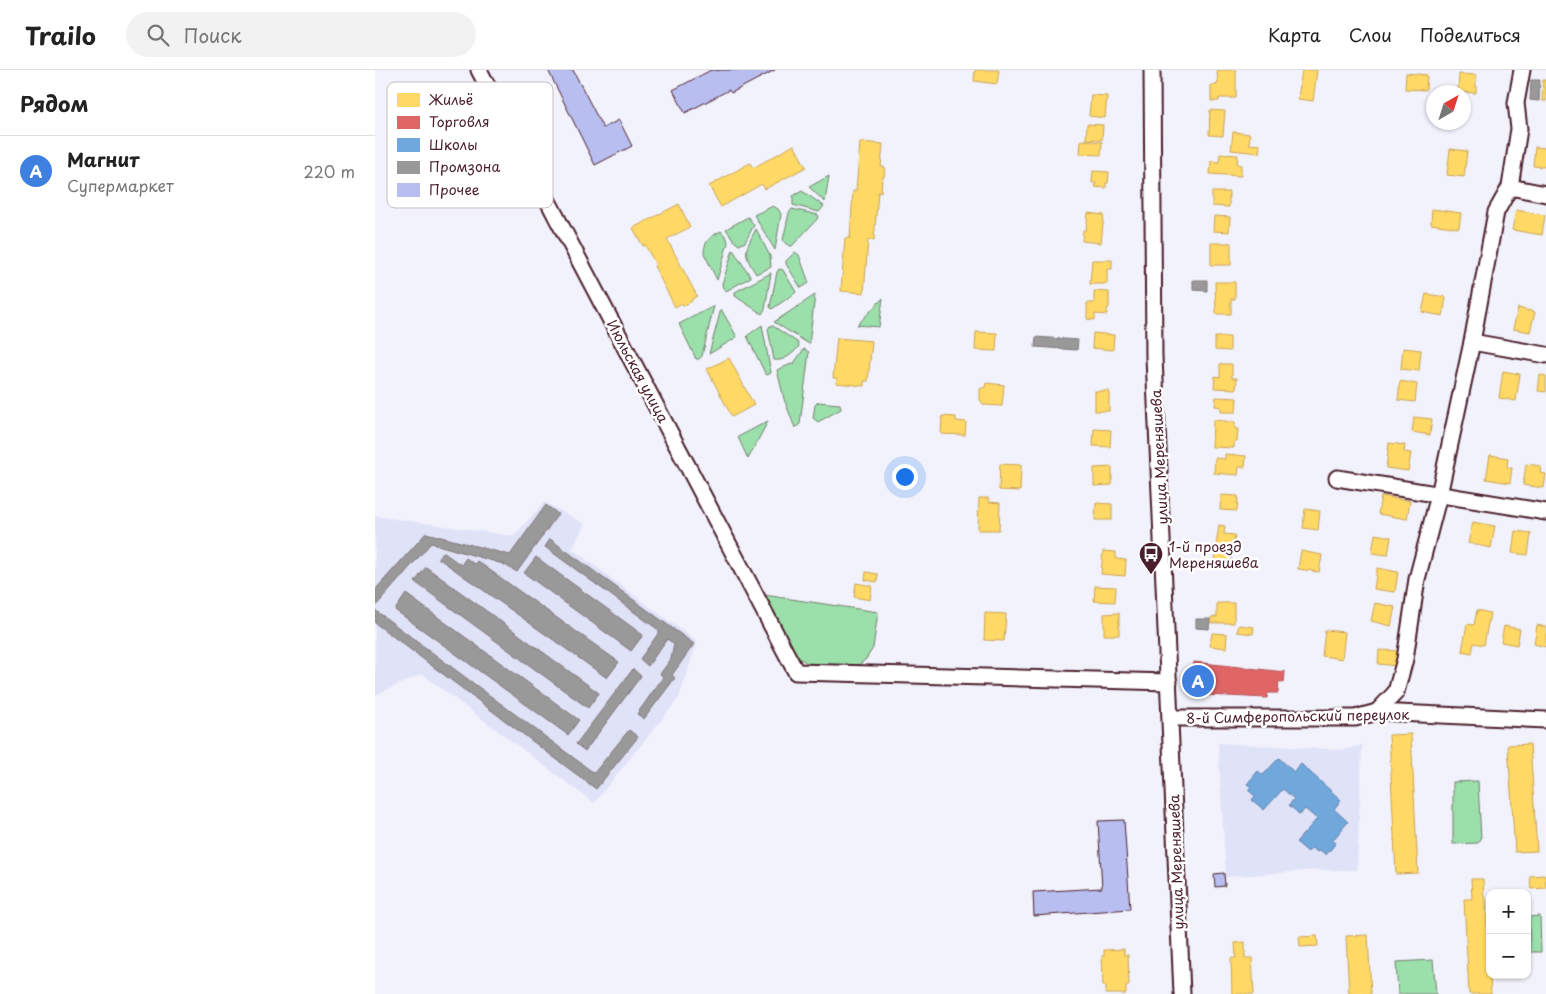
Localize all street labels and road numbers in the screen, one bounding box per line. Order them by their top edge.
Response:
street label: Июльская улица [602,316,674,426]
street label: улица Мереняшева [1145,389,1173,525]
street label: 8-й Симферопольский переулок [1186,704,1410,728]
street label: улица Мереняшева [1163,794,1189,930]

